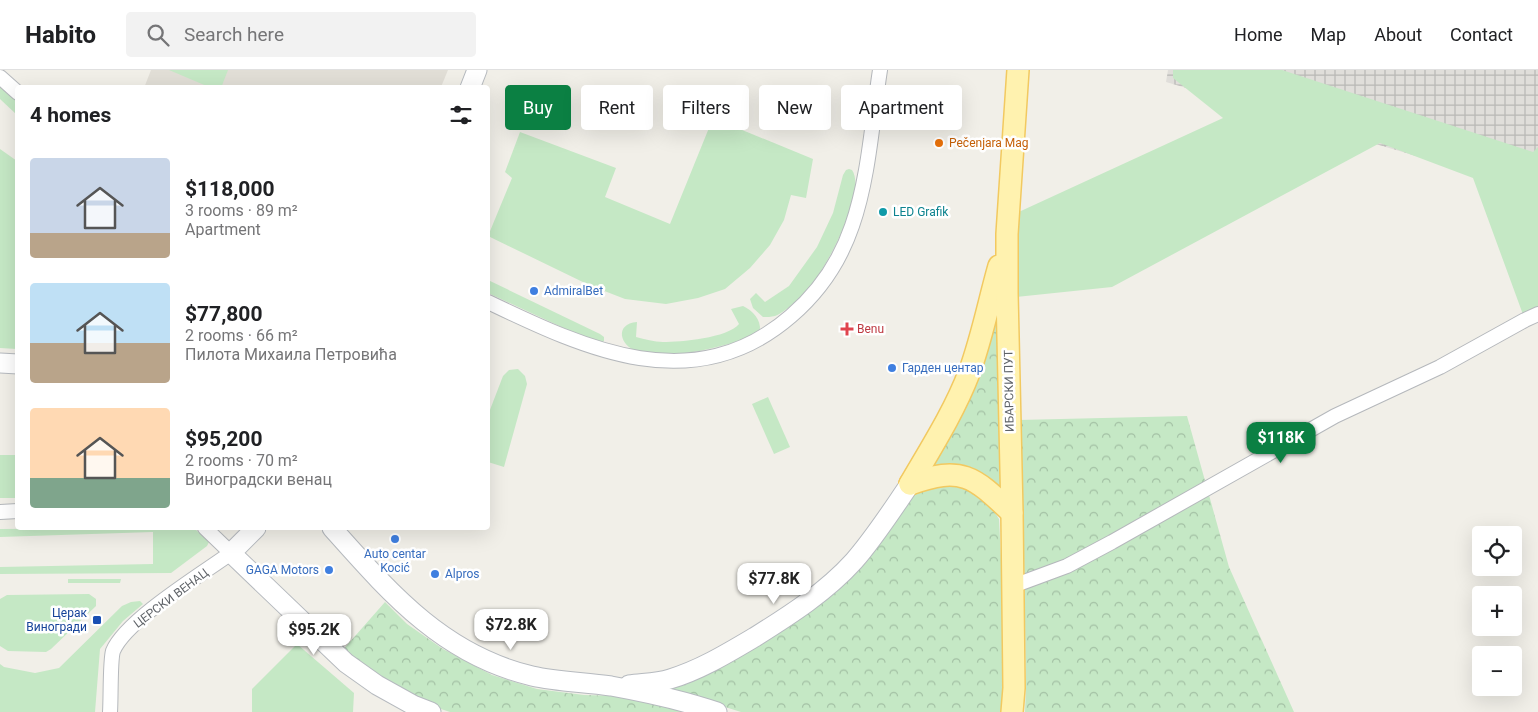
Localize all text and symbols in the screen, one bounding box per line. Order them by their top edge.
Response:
search box [126,12,476,57]
text: Habito [25,21,96,49]
icon: search [144,21,172,49]
text: Search here [184,23,284,46]
text: Home [1234,24,1283,45]
text: Map [1311,24,1346,45]
text: About [1374,24,1422,45]
text: Contact [1450,24,1513,45]
chip: Buy [505,85,571,130]
chip: Rent [581,85,653,130]
chip: Filters [663,85,749,130]
chip: New [759,85,831,130]
chip: Apartment [841,85,962,130]
icon: filters [447,101,475,129]
text: 4 homes [30,103,111,127]
place label: Pečenjara Mag [949,136,1029,150]
marker: Pečenjara Mag [933,137,945,149]
text: $118,000 [185,177,275,201]
icon: home [70,178,130,238]
text: 3 rooms · 89 m² [185,201,298,220]
place label: LED Grafik [893,205,949,219]
marker: LED Grafik [877,206,889,218]
text: Apartment [185,220,261,239]
place label: AdmiralBet [544,284,603,298]
marker: AdmiralBet [528,285,540,297]
text: $77,800 [185,302,262,326]
icon: home [70,303,130,363]
place label: Benu [857,322,884,336]
marker: Benu [841,323,853,335]
text: 2 rooms · 66 m² [185,326,298,345]
text: Пилота Михаила Петровића [185,345,397,364]
street label: ИБАРСКИ ПУТ [1001,350,1017,432]
place label: Гарден центар [902,361,984,375]
marker: Гарден центар [886,362,898,374]
pin: $118K [1246,422,1316,464]
text: $95,200 [185,427,262,451]
icon: home [70,428,130,488]
text: $118K [1258,428,1304,447]
text: 2 rooms · 70 m² [185,451,298,470]
text: Виноградски венац [185,470,332,489]
map controls [1472,526,1522,696]
button: locate [1472,526,1522,576]
marker: Auto centar Kocić [389,533,401,545]
place label: Auto centar Kocić [364,547,426,575]
pin: $77.8K [733,562,815,605]
place label: GAGA Motors [246,563,319,577]
marker: GAGA Motors [323,564,335,576]
street label: ЦЕРСКИ ВЕНАЦ [131,565,211,631]
place label: Alpros [445,567,479,581]
marker: Alpros [429,568,441,580]
text: $77.8K [748,569,800,588]
button: + [1472,586,1522,636]
place label: Церак Виногради [26,606,88,634]
pin: $72.8K [470,608,552,651]
marker: Церак Виногради [91,614,103,626]
pin: $95.2K [273,614,355,656]
text: $72.8K [485,615,537,634]
text: $95.2K [288,620,340,639]
button: − [1472,646,1522,696]

